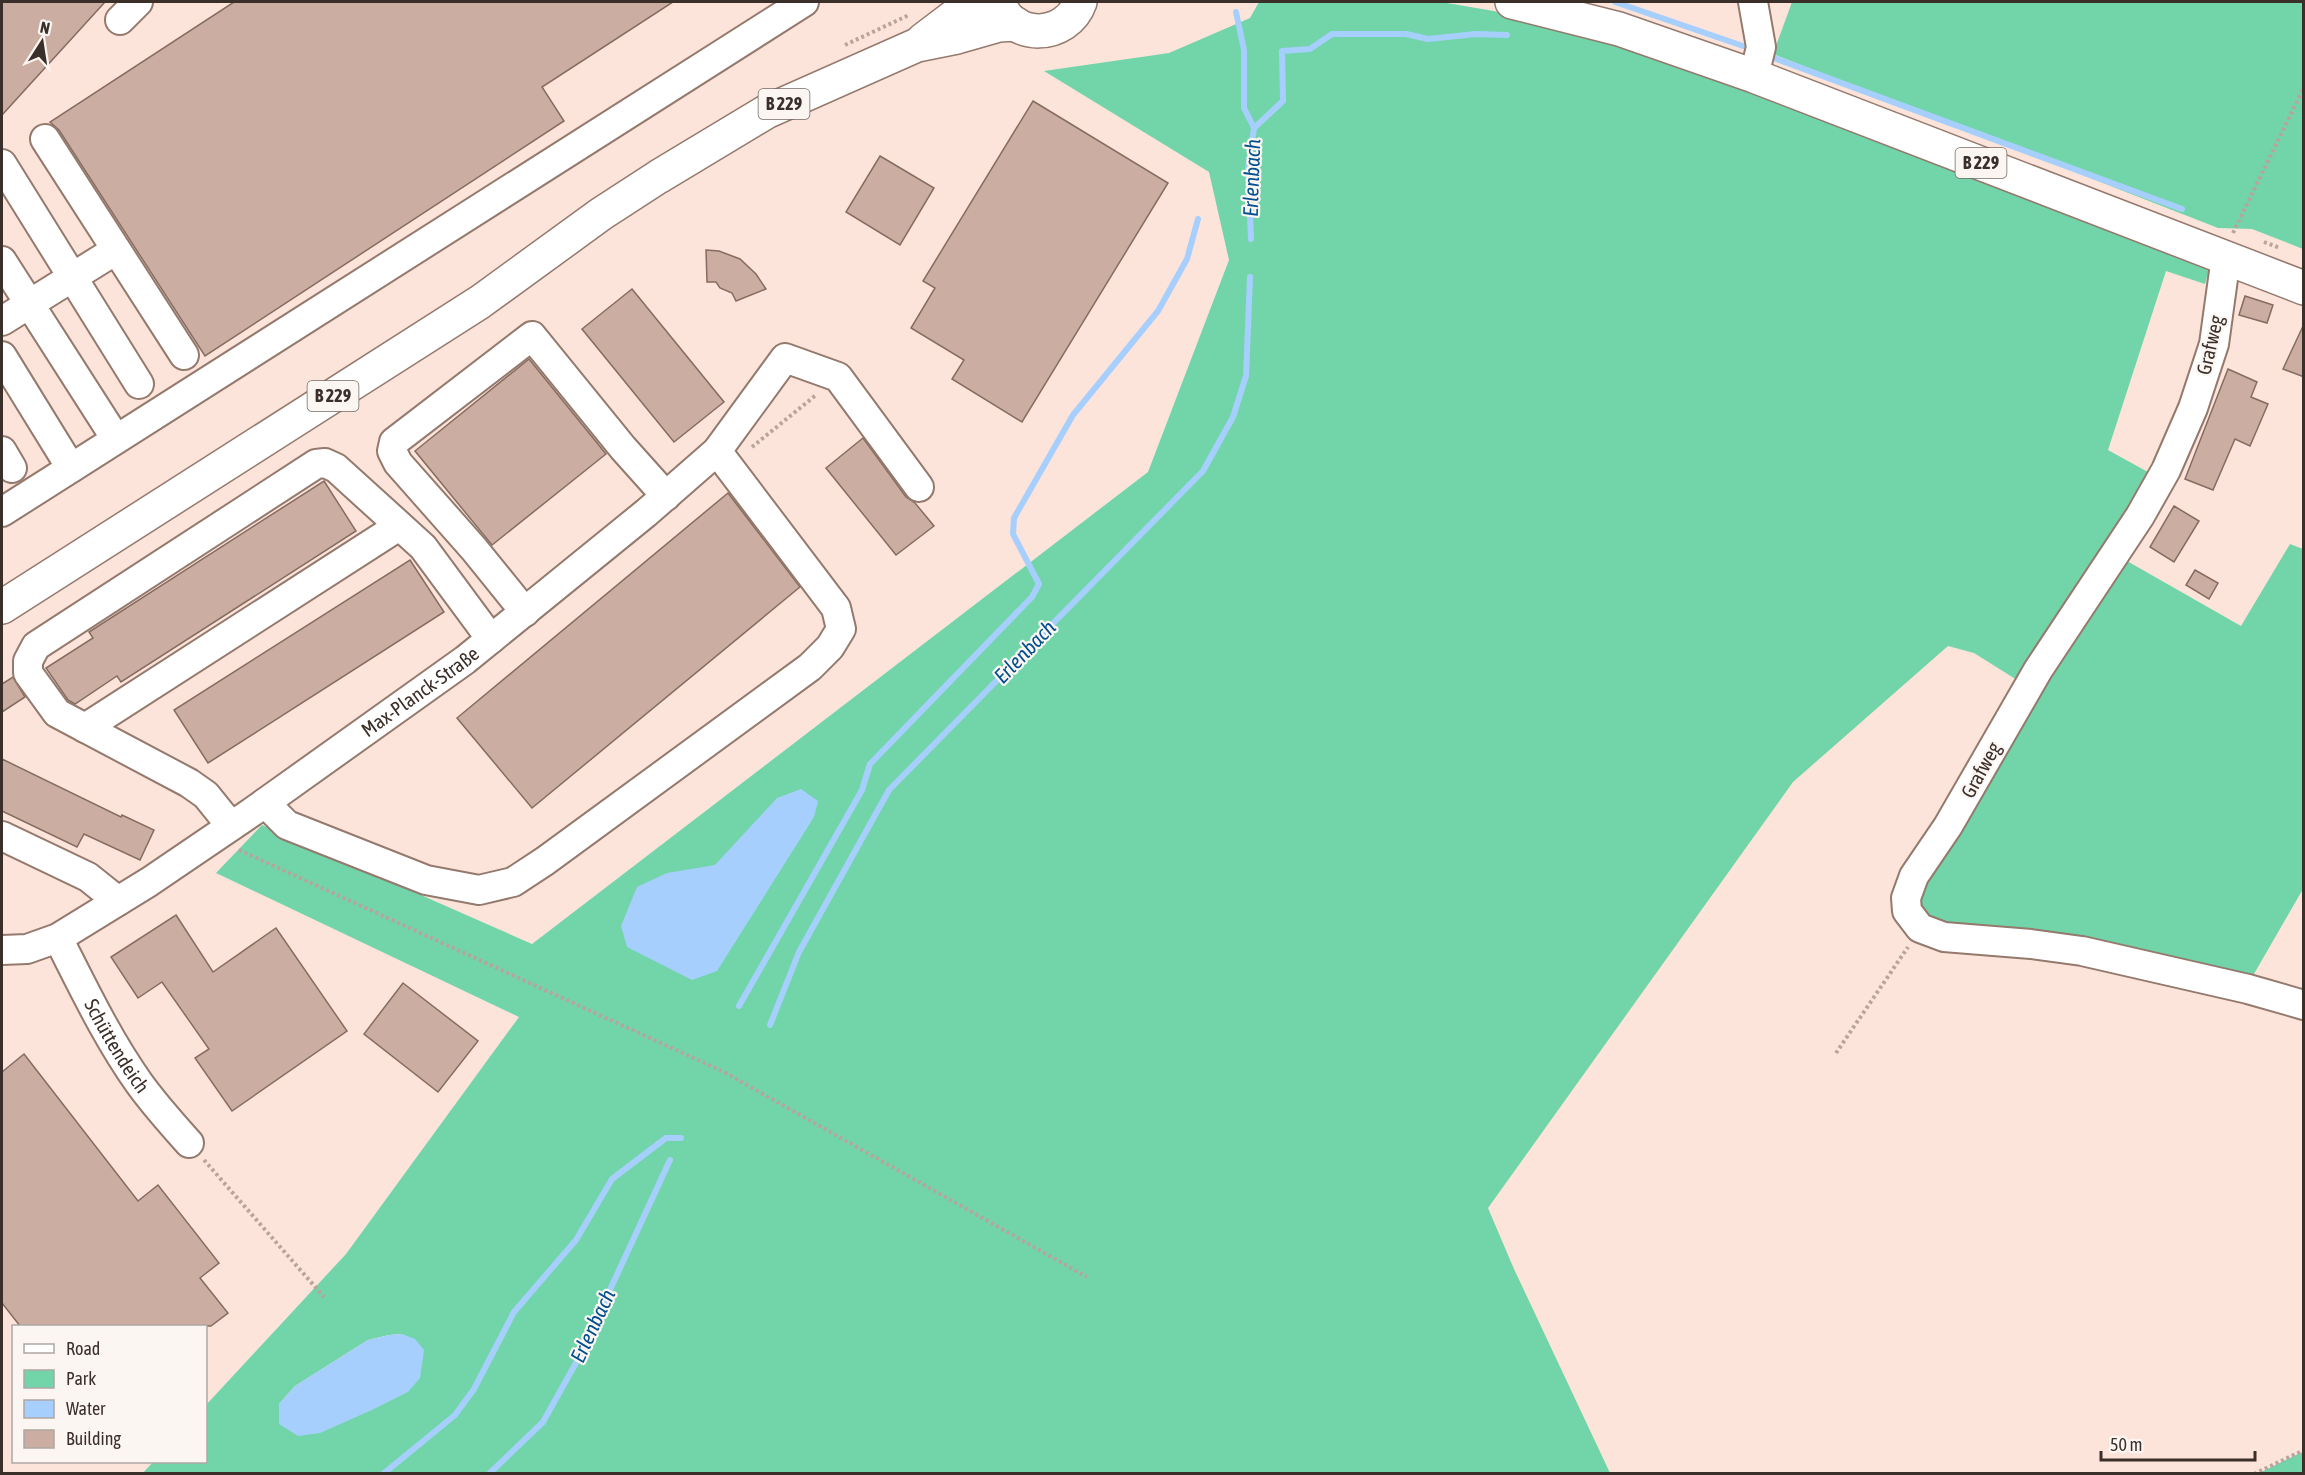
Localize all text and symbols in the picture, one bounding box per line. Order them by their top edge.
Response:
north arrow [12,12,72,72]
text: N [39,18,52,37]
road number: B 229 [758,89,810,119]
water label: Erlenbach [1238,139,1264,217]
road number: B 229 [1956,148,2006,178]
street label: Grafweg [2192,313,2228,377]
road number: B 229 [308,381,358,411]
water label: Erlenbach [989,615,1060,688]
street label: Max-Planck-Straße [357,642,483,741]
street label: Grafweg [1956,737,2005,802]
street label: Schüttendeich [80,995,154,1097]
water label: Erlenbach [565,1285,619,1366]
legend [12,1325,207,1463]
text: Road [66,1338,100,1359]
text: Park [66,1368,96,1389]
text: Water [66,1398,106,1419]
scale bar [2101,1424,2256,1462]
text: Building [66,1428,121,1449]
text: 50 m [2110,1434,2142,1455]

